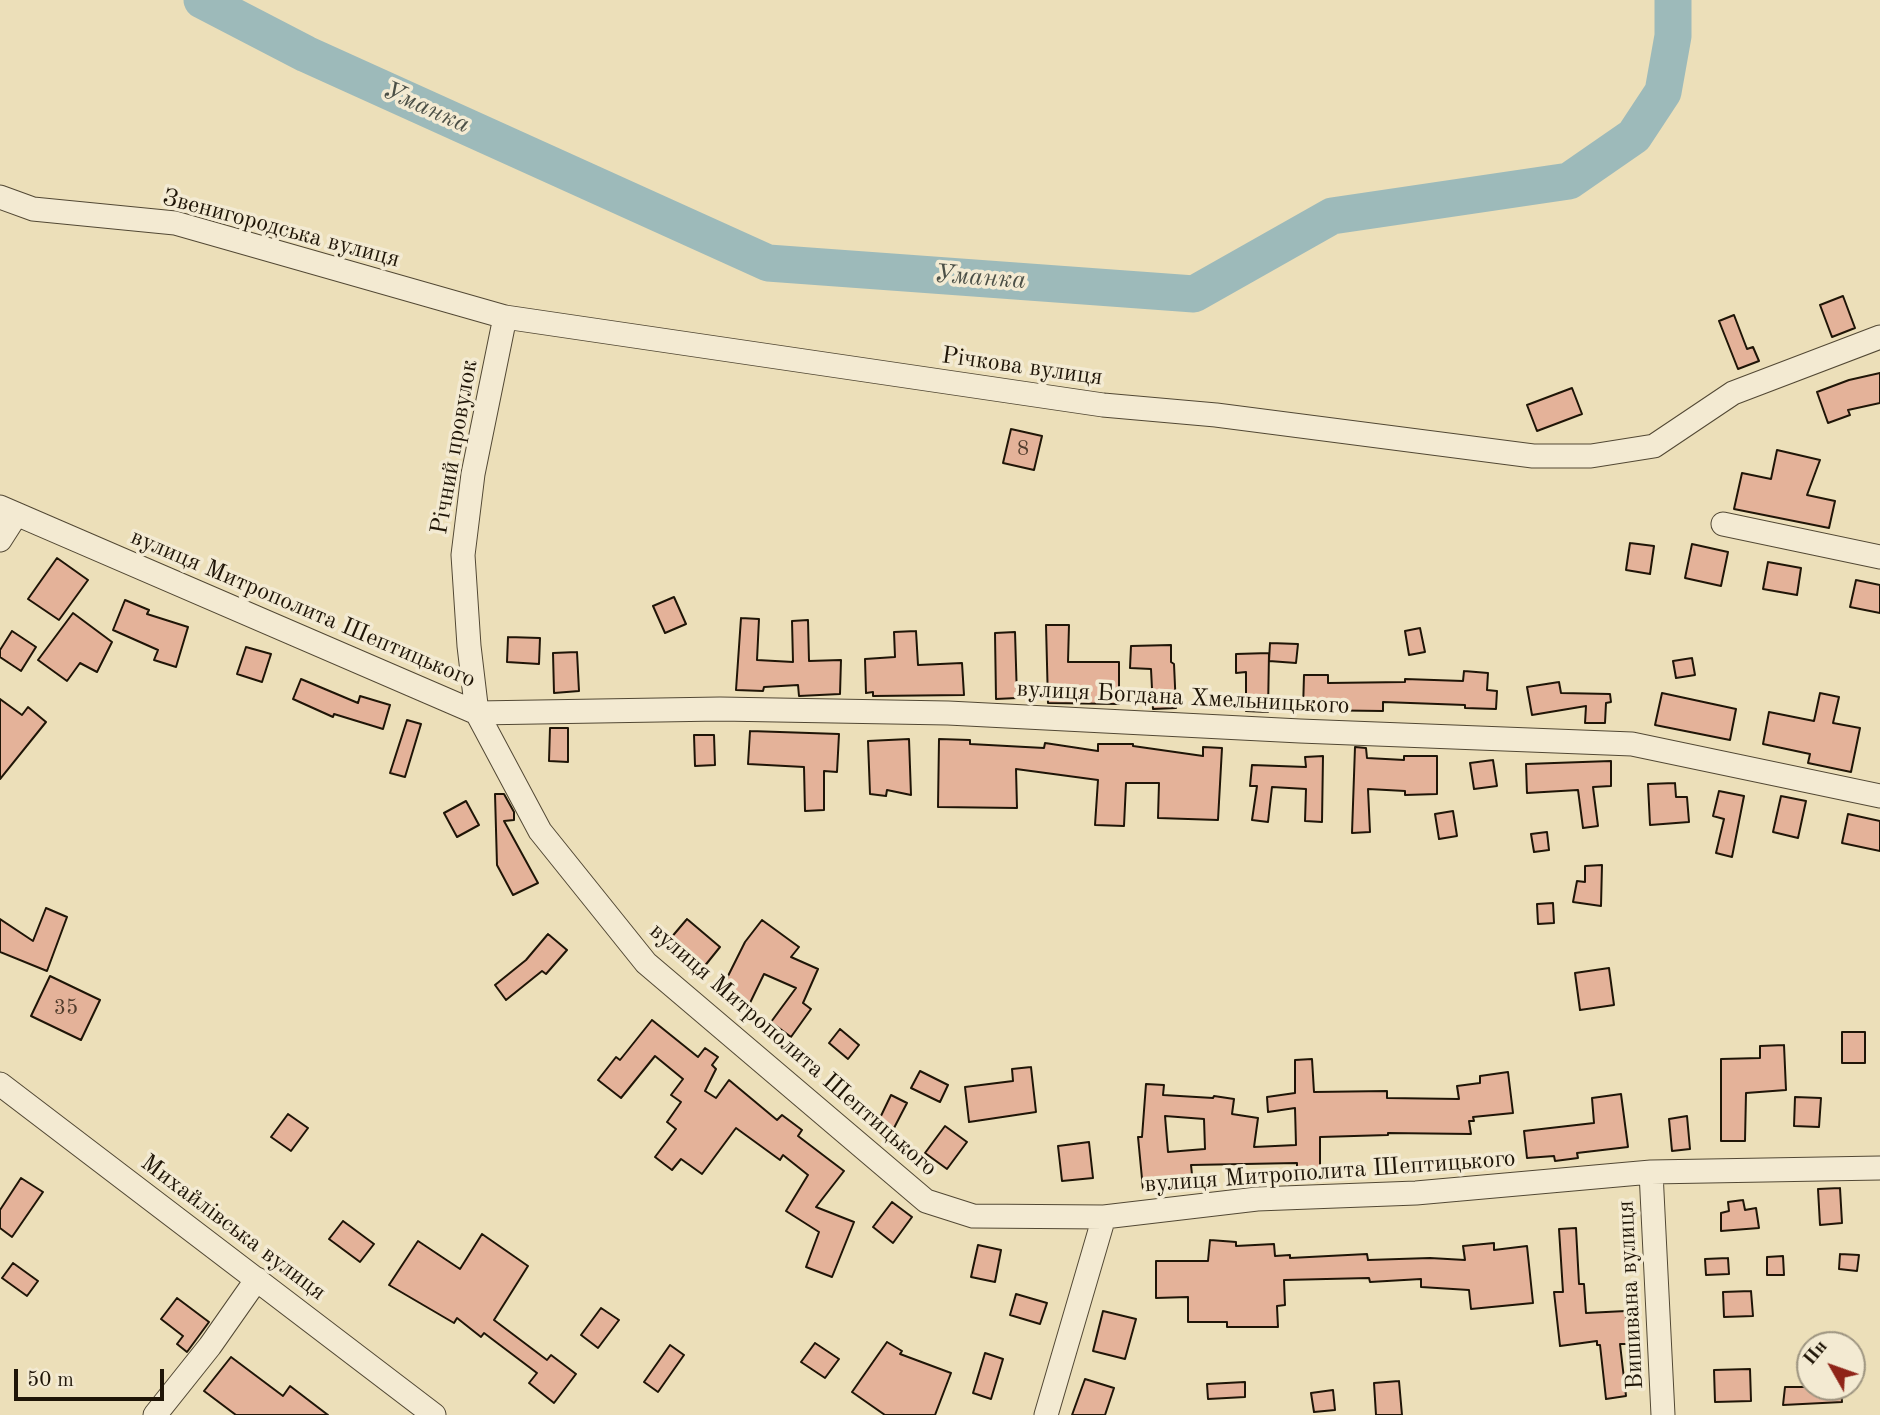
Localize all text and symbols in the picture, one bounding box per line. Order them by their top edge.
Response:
water label: Уманка [378,75,474,141]
street label: Звенигородська вулиця [159,183,403,275]
water label: Уманка [933,259,1027,297]
street label: Річкова вулиця [940,341,1104,393]
street label: Річний провулок [425,357,485,537]
house number: 8 [1017,436,1029,462]
street label: вулиця Митрополита Шептицького [126,523,480,695]
street label: вулиця Богдана Хмельницького [1016,675,1350,721]
street label: вулиця Митрополита Шептицького [643,917,943,1183]
house number: 35 [54,995,78,1021]
street label: вулиця Митрополита Шептицького [1143,1145,1517,1199]
street label: Михайлівська вулиця [135,1149,331,1307]
street label: Вишивана вулиця [1612,1200,1650,1390]
north arrow [1796,1331,1866,1401]
text: Пн [1800,1337,1832,1370]
scale bar [18,1356,168,1400]
text: 50 m [27,1370,74,1391]

